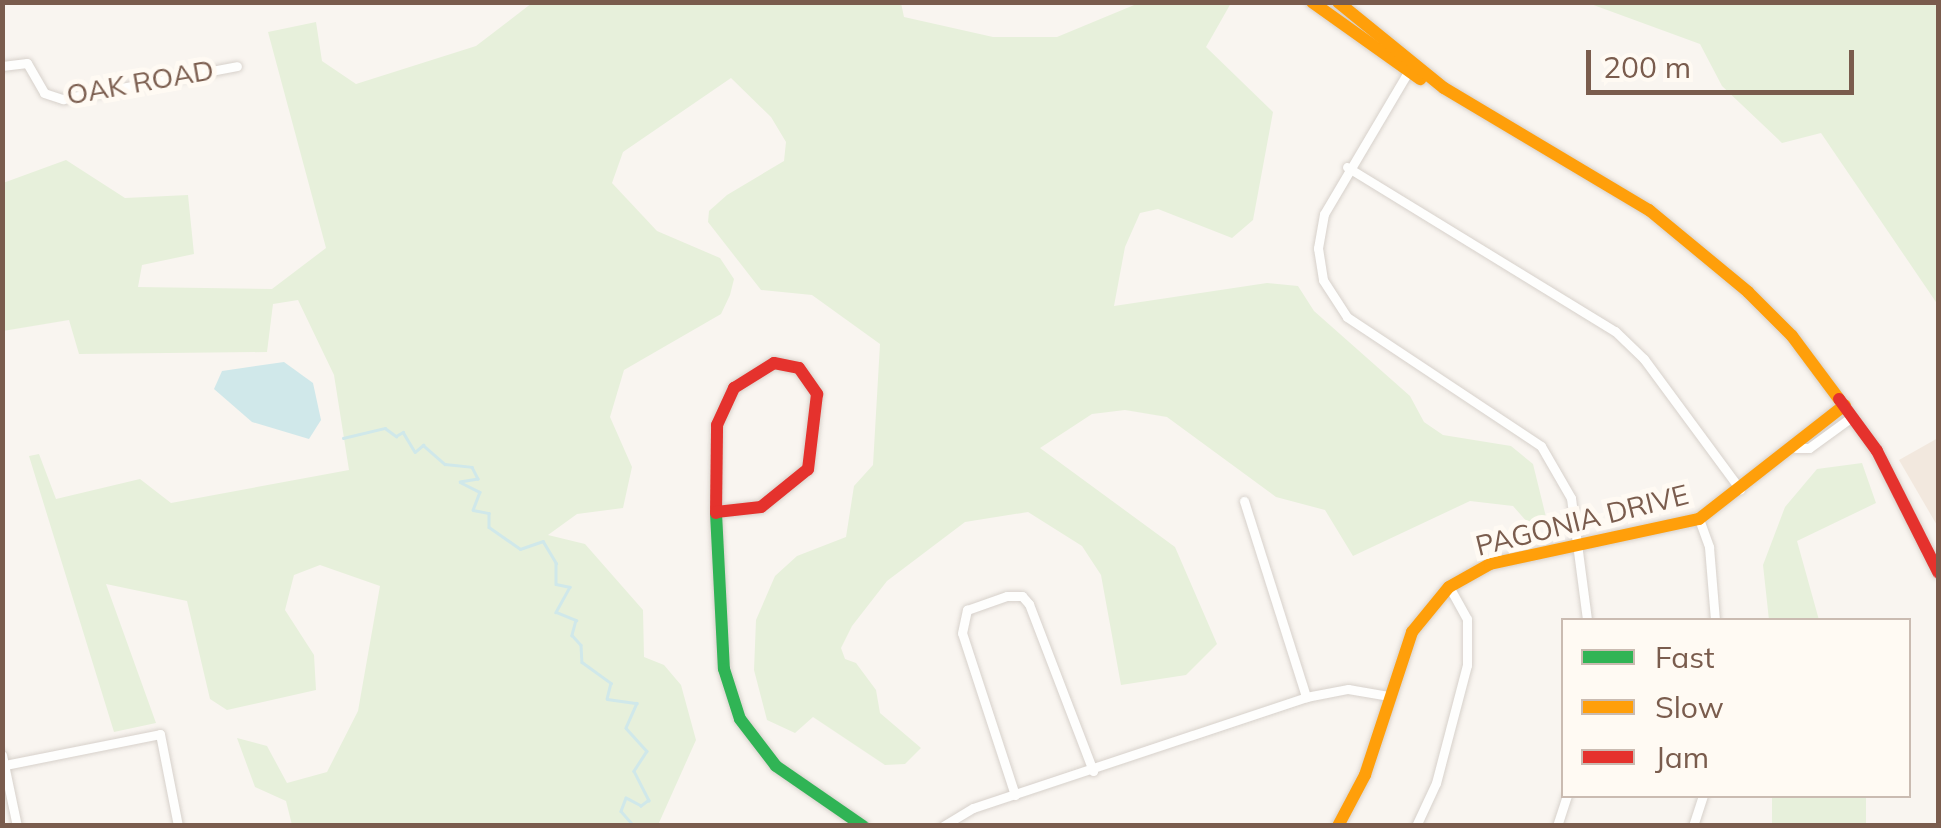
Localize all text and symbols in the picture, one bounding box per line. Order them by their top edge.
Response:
scale bar [1591,30,1858,92]
text: 200 m [1603,48,1691,86]
street label: OAK ROAD [64,53,216,111]
street label: PAGONIA DRIVE [1472,477,1692,563]
legend [1561,618,1911,798]
text: Fast [1655,638,1715,676]
text: Slow [1655,688,1724,726]
text: Jam [1655,738,1709,776]

